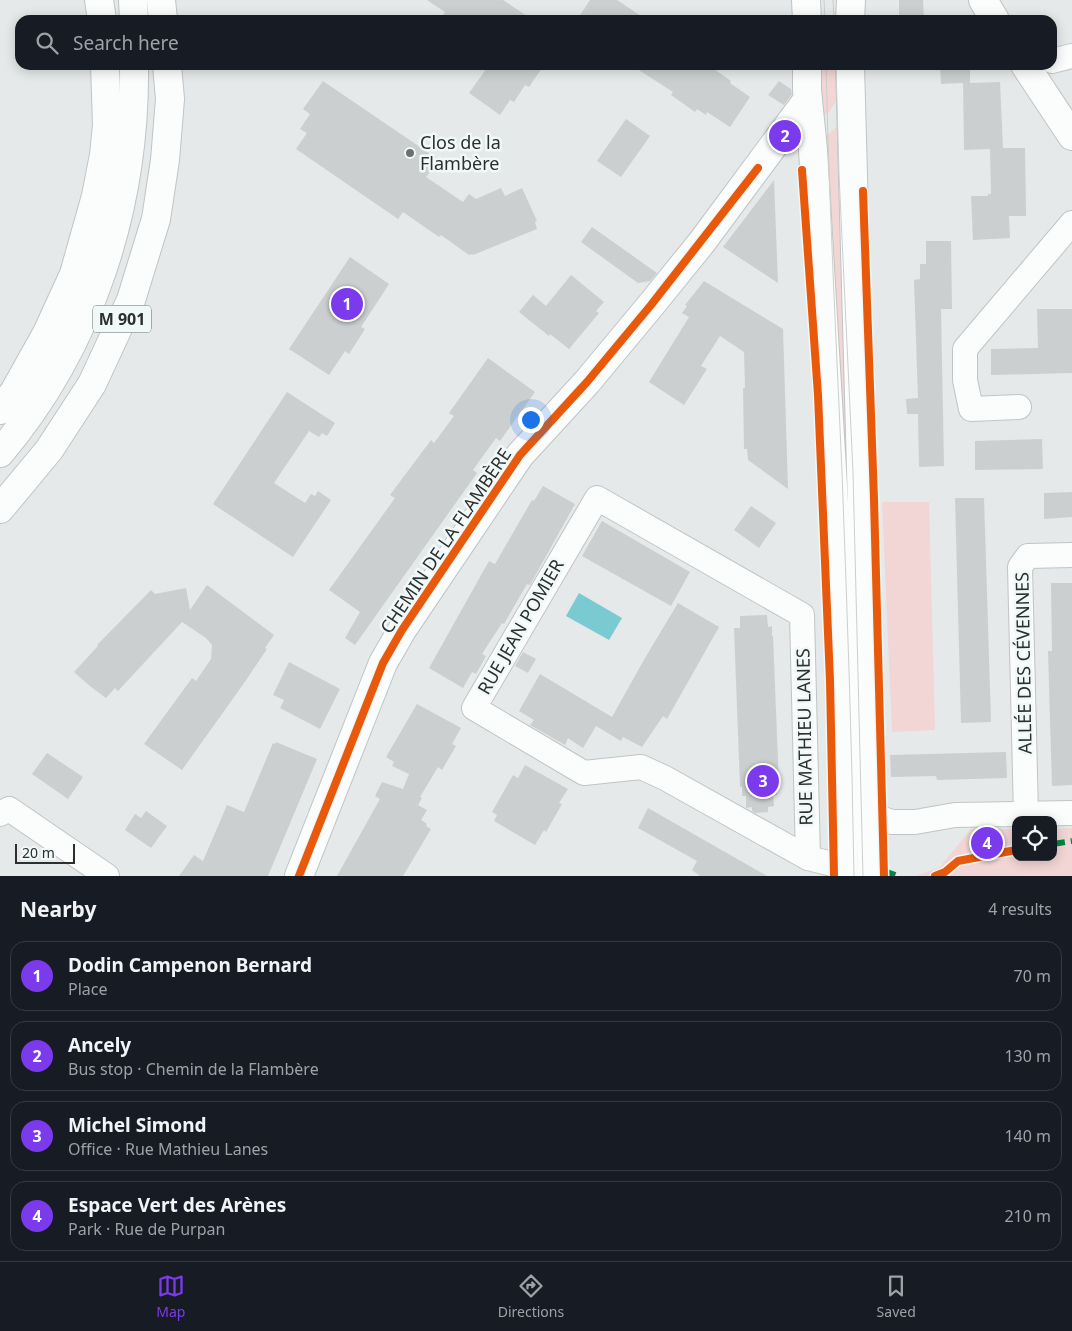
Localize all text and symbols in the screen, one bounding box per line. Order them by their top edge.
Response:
search box [15,15,1057,70]
icon: search [33,29,61,57]
text: Search here [73,30,179,56]
pin: 2 [769,117,801,155]
place label: Clos de la Flambère [420,130,501,175]
marker: Clos de la Flambère [404,147,416,159]
pin: 1 [331,285,363,323]
road number: M 901 [93,306,151,332]
your location [518,407,544,433]
street label: CHEMIN DE LA FLAMBÈRE [374,443,516,638]
street label: RUE JEAN POMIER [472,555,569,698]
street label: ALLÉE DES CÉVENNES [1009,572,1037,754]
street label: RUE MATHIEU LANES [790,648,818,826]
pin: 3 [747,762,779,800]
map controls [1012,816,1057,861]
button: locate [1012,816,1057,861]
pin: 4 [971,824,1003,862]
scale bar [15,841,75,864]
text: 20 m [22,843,55,862]
text: Nearby [20,895,96,923]
text: 4 results [988,898,1052,920]
text: Dodin Campenon Bernard [68,952,312,978]
text: 1 [32,965,42,987]
text: 70 m [1014,965,1051,987]
text: Place [68,978,108,1000]
text: Ancely [68,1032,131,1058]
text: 2 [32,1045,42,1067]
text: 130 m [1004,1045,1051,1067]
text: Bus stop · Chemin de la Flambère [68,1058,319,1080]
text: Michel Simond [68,1112,207,1138]
text: 3 [32,1125,42,1147]
text: 140 m [1004,1125,1051,1147]
text: Office · Rue Mathieu Lanes [68,1138,268,1160]
text: Espace Vert des Arènes [68,1192,286,1218]
text: 4 [32,1205,42,1227]
text: 210 m [1004,1205,1051,1227]
text: Park · Rue de Purpan [68,1218,225,1240]
tab: Map [156,1272,185,1321]
tab: Directions [498,1272,564,1321]
tab: Saved [877,1272,916,1321]

